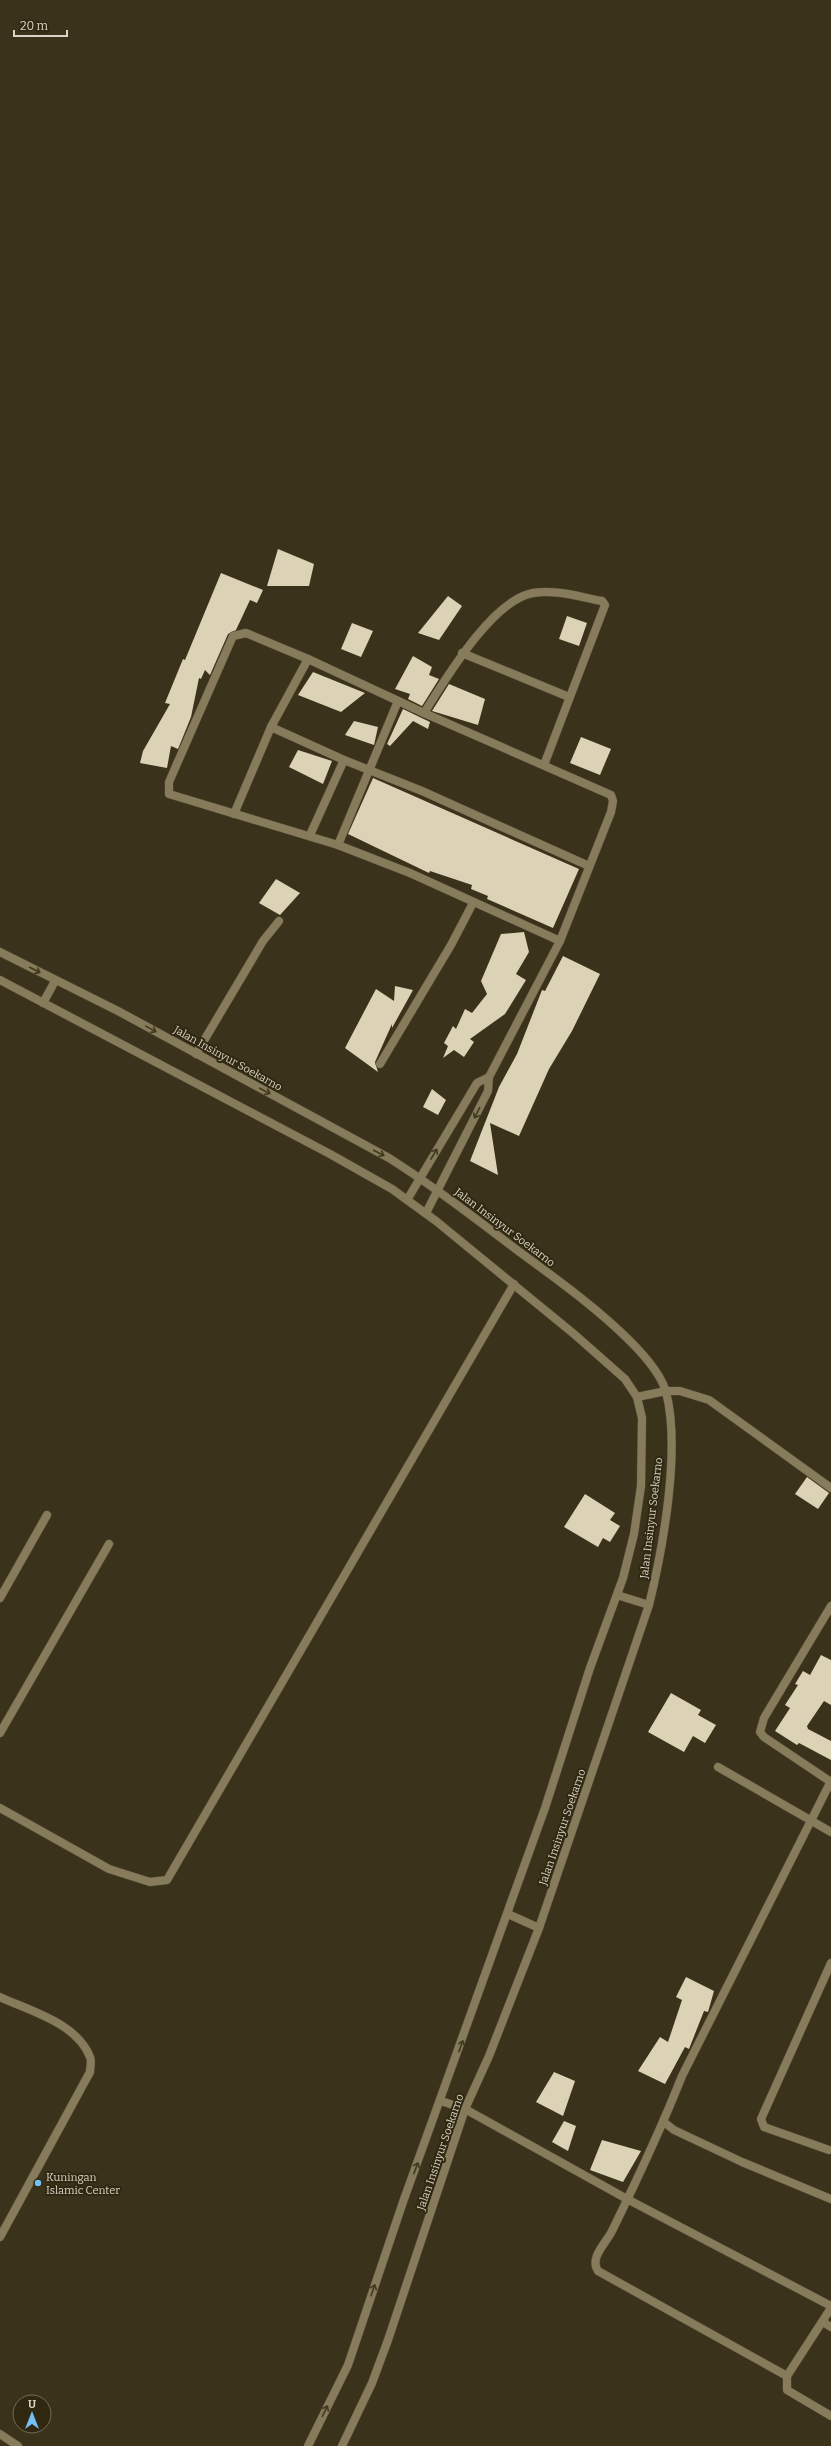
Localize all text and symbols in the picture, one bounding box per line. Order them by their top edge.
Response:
scale bar [14,12,67,38]
text: 20 m [20,19,49,33]
one-way arrow [28,967,40,974]
street label: Jalan Insinyur Soekarno [170,1023,284,1094]
one-way arrow [145,1025,157,1033]
one-way arrow [259,1088,271,1095]
one-way arrow [473,1107,480,1119]
one-way arrow [430,1149,438,1160]
one-way arrow [373,1150,385,1158]
street label: Jalan Insinyur Soekarno [451,1185,557,1269]
street label: Jalan Insinyur Soekarno [637,1457,665,1580]
street label: Jalan Insinyur Soekarno [536,1767,588,1888]
one-way arrow [458,2039,465,2052]
street label: Jalan Insinyur Soekarno [414,2092,466,2213]
one-way arrow [413,2162,421,2174]
place label: Kuningan Islamic Center [46,2171,120,2197]
marker: Kuningan Islamic Center [33,2178,43,2188]
one-way arrow [369,2285,377,2297]
north arrow [12,2394,52,2434]
text: U [28,2398,36,2411]
one-way arrow [322,2405,330,2417]

